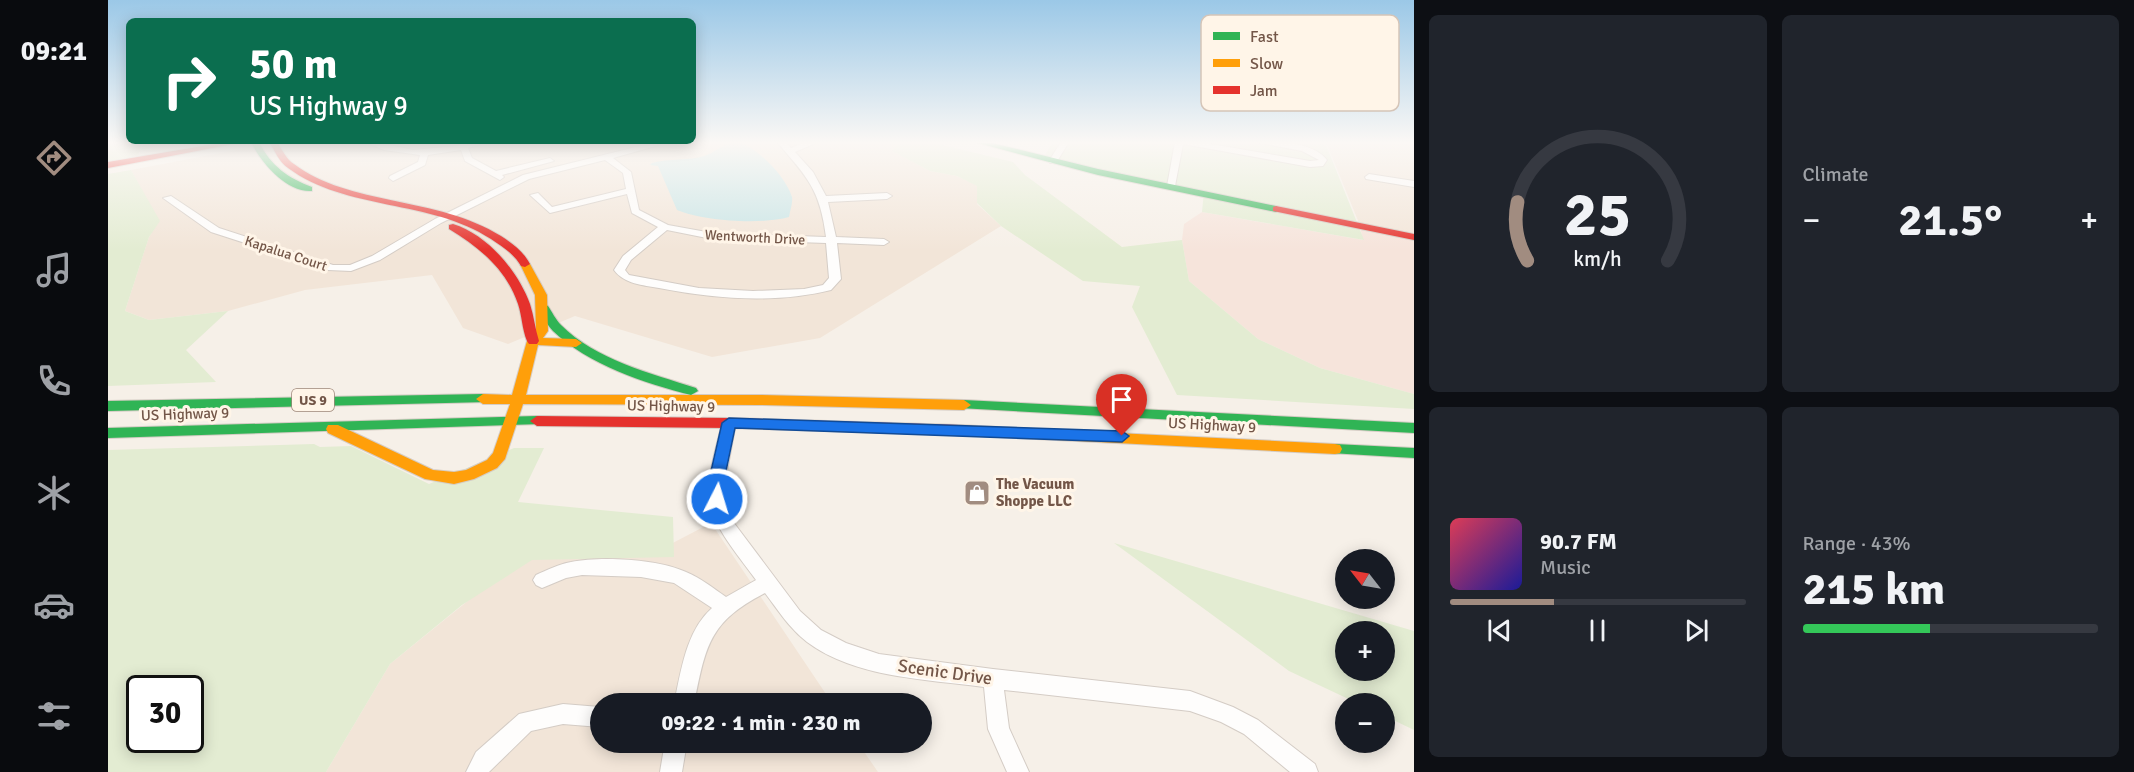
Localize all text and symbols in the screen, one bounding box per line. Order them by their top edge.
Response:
legend [1201,15,1399,111]
text: Fast [1250,27,1279,47]
text: 09:21 [21,35,87,68]
text: 50 m [249,39,338,90]
icon: right [150,42,228,120]
text: Slow [1250,54,1284,74]
text: Jam [1250,81,1278,101]
text: US Highway 9 [249,90,408,123]
icon: directions [33,137,75,179]
text: Climate [1803,162,1868,187]
text: 25 [1564,176,1631,253]
text: 21.5° [1898,193,2002,248]
text: − [1803,200,1820,241]
text: + [2080,200,2098,241]
street label: Wentworth Drive [704,226,806,249]
street label: Kapalua Court [243,232,329,275]
text: km/h [1573,246,1622,272]
icon: music [33,249,75,291]
icon: phone [33,360,75,402]
pin [1096,374,1147,436]
icon: arrive [1105,383,1138,416]
road number: US 9 [292,389,334,411]
street label: US Highway 9 [627,396,715,416]
street label: US Highway 9 [141,403,229,425]
street label: US Highway 9 [1167,414,1257,436]
position arrow [685,467,749,531]
icon: climate [33,472,75,514]
place label: The Vacuum Shoppe LLC [996,475,1074,510]
shop icon: The Vacuum Shoppe LLC [962,478,992,508]
text: 90.7 FM [1540,528,1617,555]
text: Range · 43% [1803,531,1911,556]
north arrow [1335,549,1395,609]
map controls [1335,549,1395,753]
text: Music [1540,555,1591,580]
text: 215 km [1803,562,1945,617]
icon: car [33,584,75,626]
icon: previous [1483,614,1516,647]
icon: pause [1581,614,1614,647]
icon: next [1680,614,1713,647]
button: + [1335,621,1395,681]
street label: Scenic Drive [897,655,993,689]
speed limit sign: 30 [126,675,204,753]
button: − [1335,693,1395,753]
icon: filters [33,695,75,737]
text: 09:22 · 1 min · 230 m [661,709,861,736]

